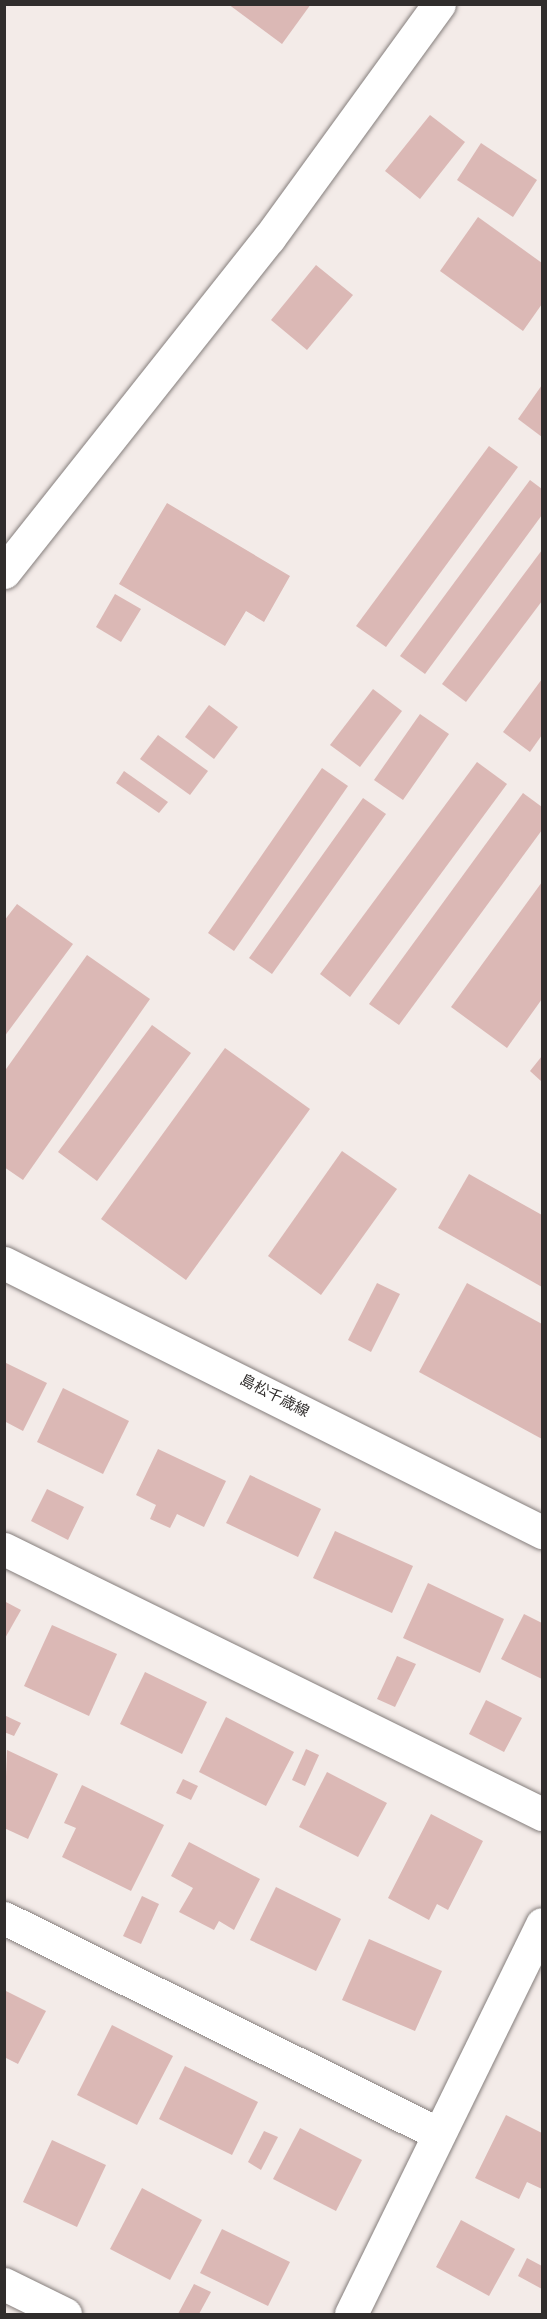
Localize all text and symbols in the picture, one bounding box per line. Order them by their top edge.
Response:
street label: 島松千歳線 [237,1372,311,1422]

